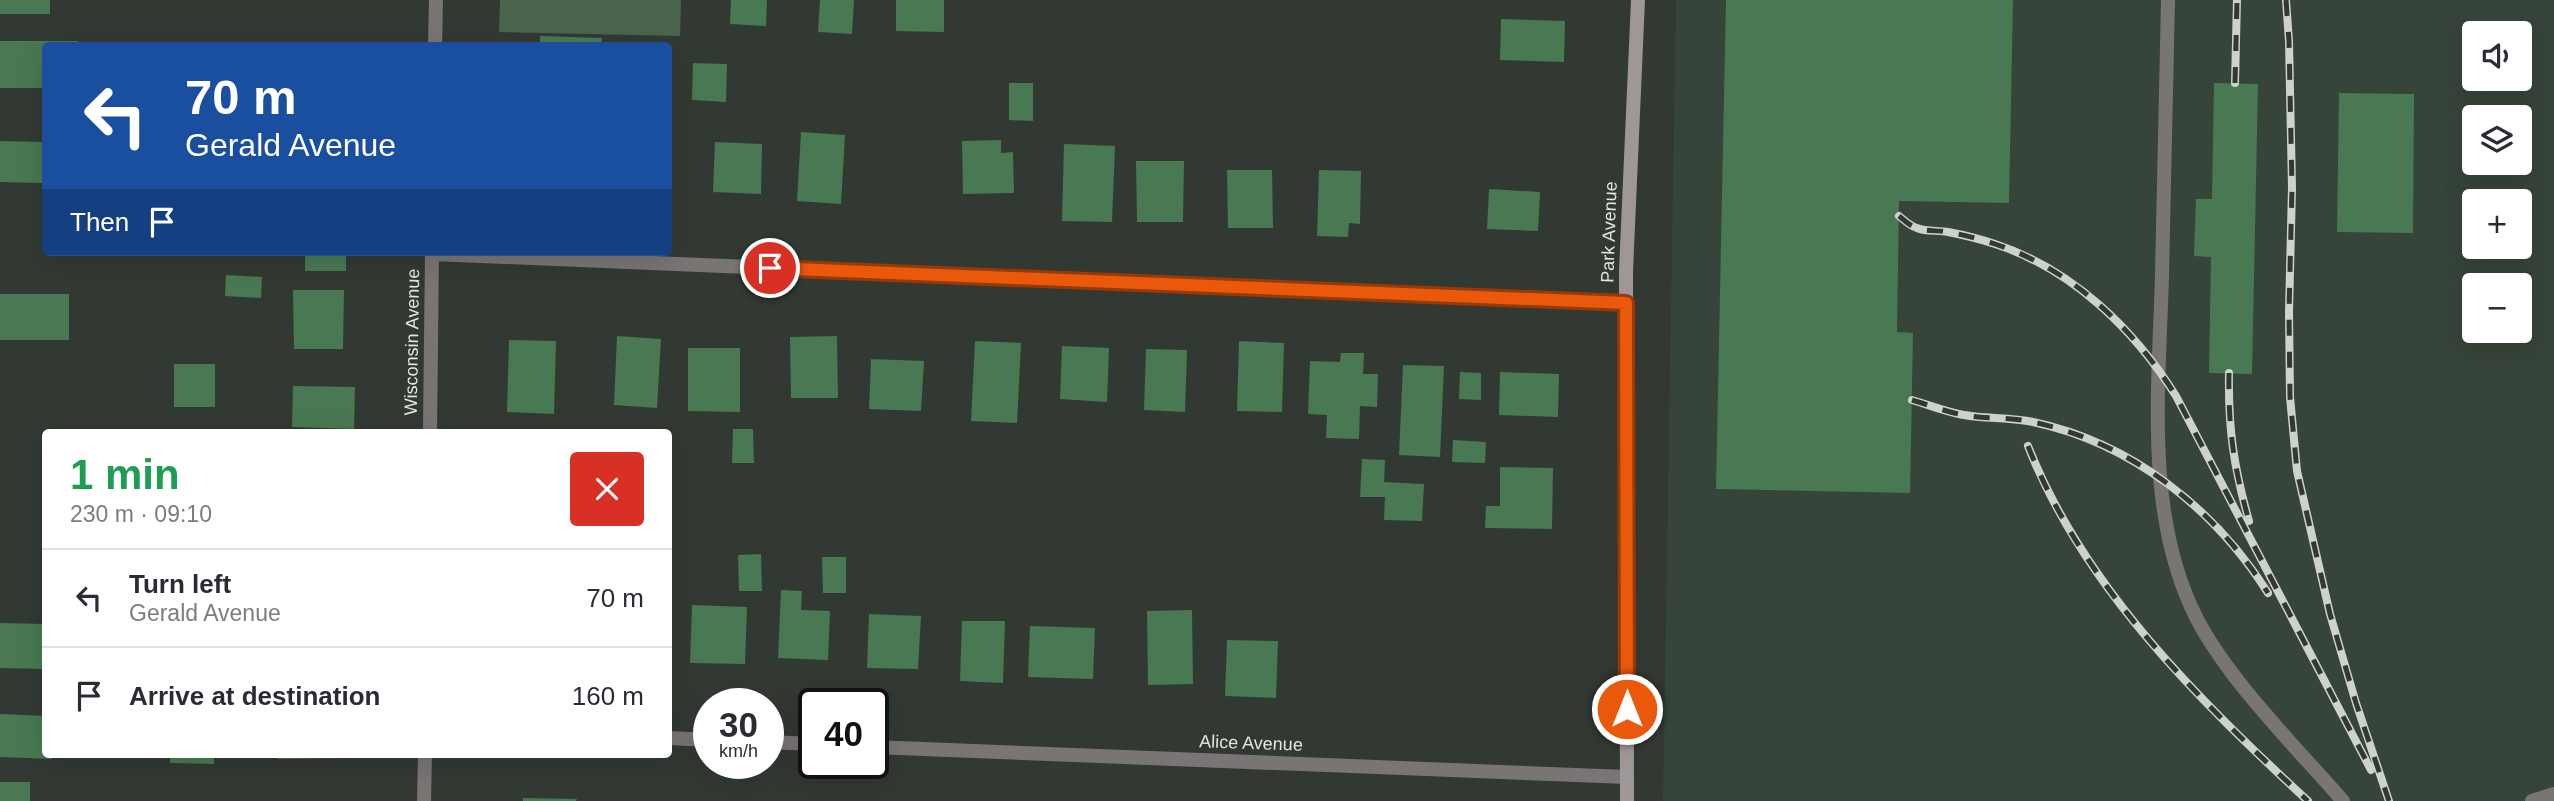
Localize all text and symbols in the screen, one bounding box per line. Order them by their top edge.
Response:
map controls [2462,21,2532,343]
button: sound [2462,21,2532,91]
icon: left [70,70,161,161]
text: 70 m [185,70,297,124]
button: layers [2462,105,2532,175]
text: Gerald Avenue [185,127,396,163]
street label: Park Avenue [1597,181,1621,283]
button: + [2462,189,2532,259]
icon: arrive [143,203,181,241]
text: Then [70,207,129,237]
pin [740,238,800,298]
icon: arrive [751,249,789,287]
street label: Wisconsin Avenue [401,268,423,416]
button: − [2462,273,2532,343]
text: 1 min [70,451,180,498]
button: close [570,452,644,526]
text: 230 m · 09:10 [70,501,212,527]
text: Turn left [129,569,231,599]
icon: left [70,579,108,617]
text: 70 m [586,583,644,613]
text: Gerald Avenue [129,600,281,626]
position arrow [1590,672,1664,746]
icon: arrive [70,677,108,715]
text: Arrive at destination [129,681,380,711]
text: 160 m [572,681,644,711]
speed limit sign: 40 [798,688,889,779]
text: 30 [719,705,758,744]
street label: Alice Avenue [1199,731,1303,755]
text: km/h [719,741,758,761]

